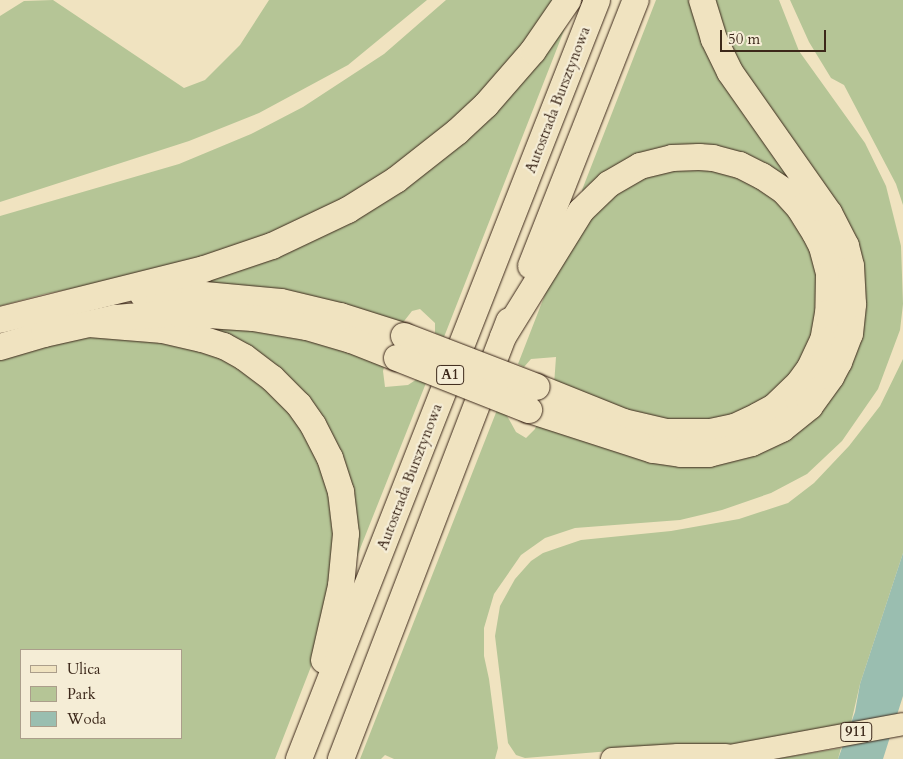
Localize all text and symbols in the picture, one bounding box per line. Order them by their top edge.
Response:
scale bar [723,20,829,52]
street label: Autostrada Bursztynowa [522,24,594,176]
text: 50 m [728,29,760,49]
road number: A1 [435,364,465,386]
street label: Autostrada Bursztynowa [374,401,446,553]
legend [20,649,182,739]
text: Ulica [67,659,101,679]
text: Park [67,684,96,704]
text: Woda [67,709,106,729]
road number: 911 [840,720,872,744]

